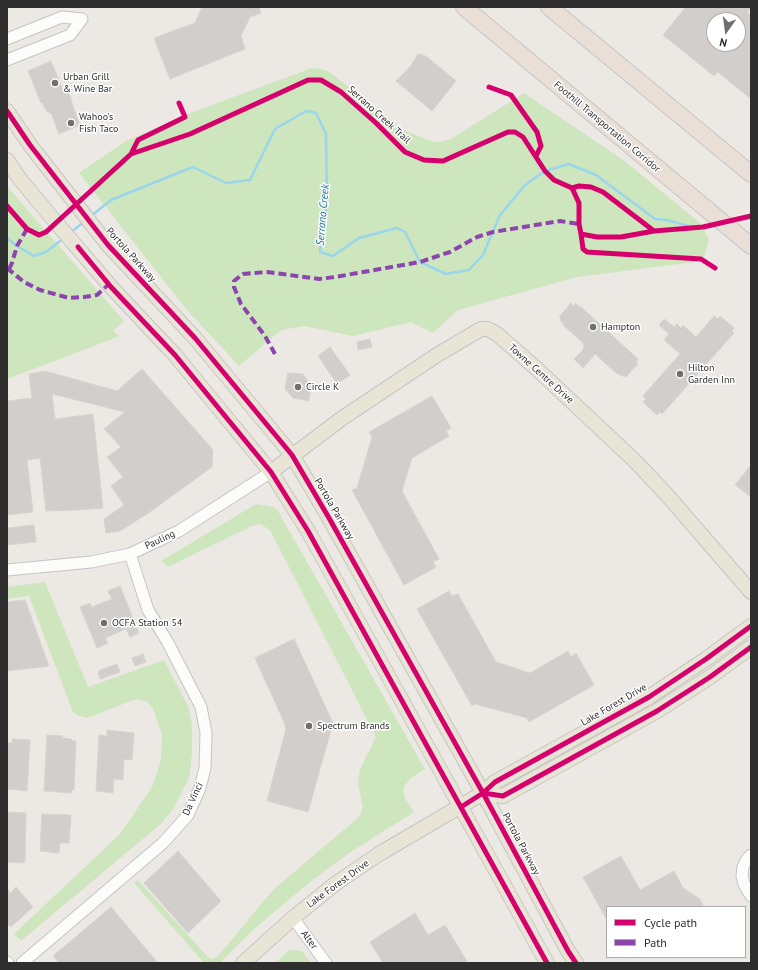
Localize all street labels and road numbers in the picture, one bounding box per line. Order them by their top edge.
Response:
street label: Foothill Transportation Corridor [551,79,663,175]
street label: Serrano Creek Trail [345,84,413,146]
street label: Portola Parkway [104,225,158,285]
street label: Towne Centre Drive [506,342,576,406]
street label: Portola Parkway [312,476,356,542]
street label: Pauling [143,528,177,552]
street label: Lake Forest Drive [579,681,649,729]
street label: Da Vinci [180,781,206,817]
street label: Portola Parkway [500,811,542,877]
street label: Lake Forest Drive [305,857,371,911]
street label: Alter [298,928,320,952]

